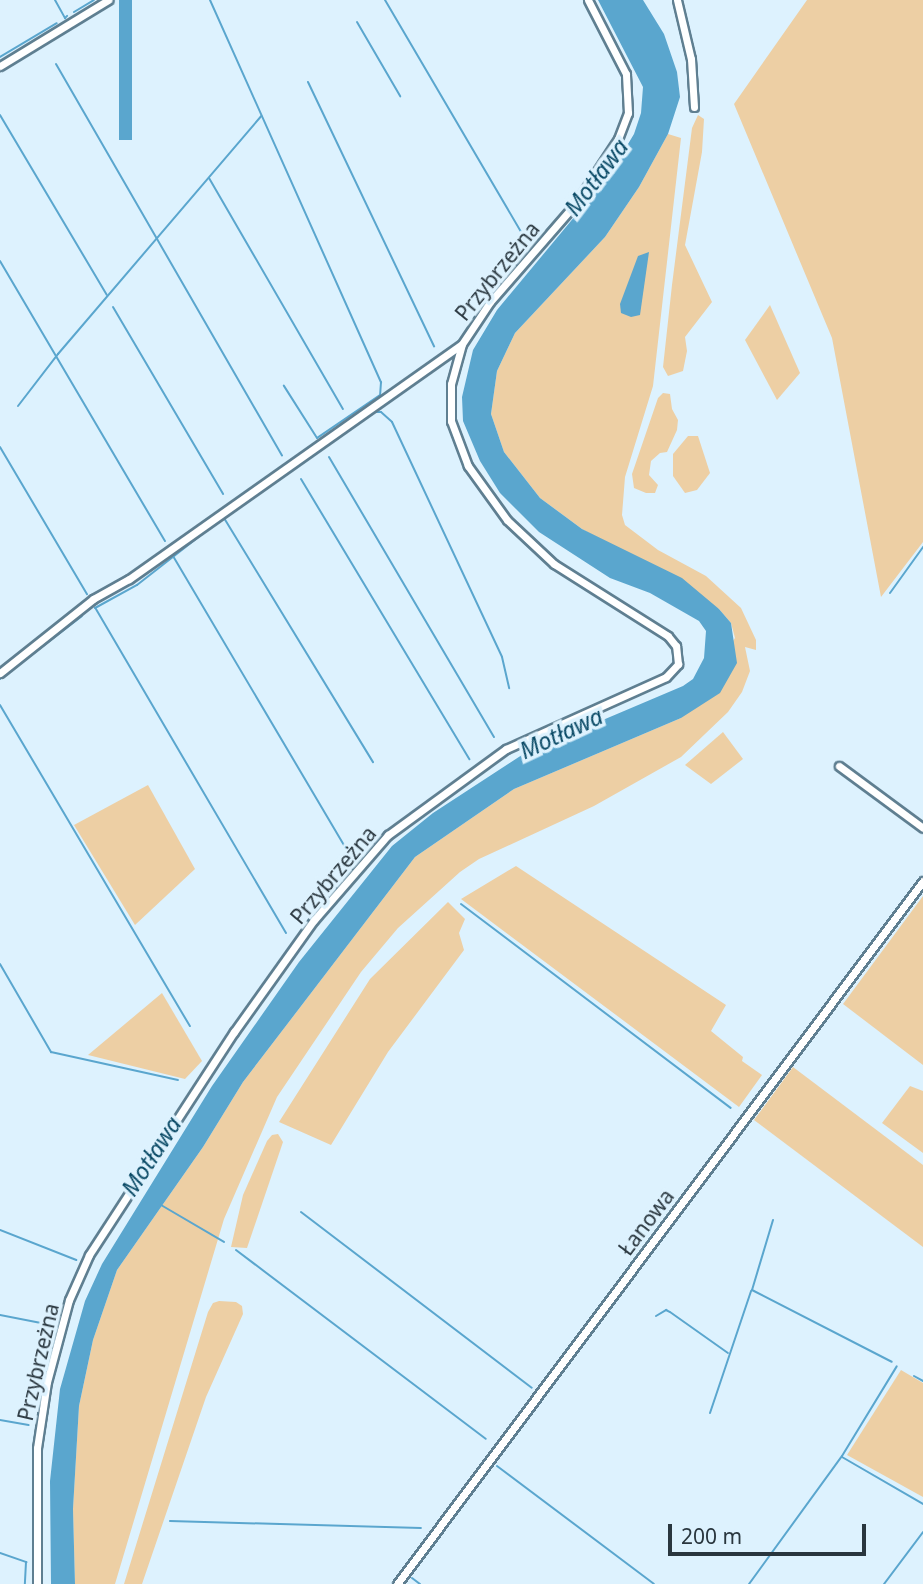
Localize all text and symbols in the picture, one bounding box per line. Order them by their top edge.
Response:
water label: Motława [558,133,634,221]
street label: Przybrzeżna [450,217,544,325]
water label: Motława [515,702,607,764]
street label: Przybrzeżna [285,821,381,929]
water label: Motława [115,1111,187,1201]
street label: Łanowa [613,1184,679,1260]
street label: Przybrzeżna [12,1301,64,1423]
scale bar [671,1510,869,1554]
text: 200 m [681,1522,742,1550]

